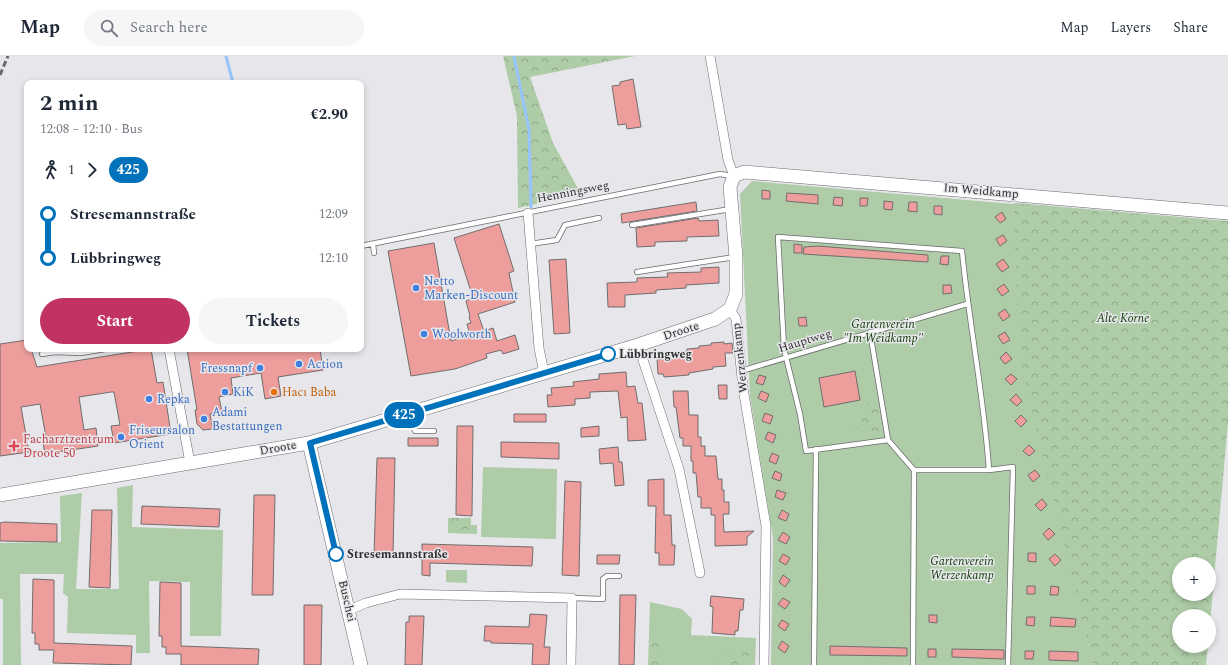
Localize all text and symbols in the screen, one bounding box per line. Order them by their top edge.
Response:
search box [84,10,364,46]
text: Map [20,13,60,42]
text: Search here [130,16,208,39]
icon: search [98,17,120,39]
text: Map [1060,17,1089,38]
text: Layers [1111,17,1151,38]
text: Share [1173,17,1208,38]
text: 2 min [40,87,99,120]
text: €2.90 [310,103,348,126]
text: 12:08 – 12:10 · Bus [40,119,143,139]
icon: walk [40,159,62,181]
icon: forward [81,159,103,181]
text: 425 [117,159,140,180]
text: 1 [68,160,75,180]
street label: Henningsweg [535,176,611,208]
street label: Im Weidkamp [943,178,1020,204]
text: Stresemannstraße [70,203,196,226]
text: 12:09 [319,204,348,224]
text: Lübbringweg [70,247,161,270]
text: 12:10 [319,248,348,268]
place label: Netto Marken-Discount [424,272,518,305]
marker: Netto Marken-Discount [411,283,421,293]
button: Start [40,298,190,344]
button: Tickets [198,298,348,344]
park label: Alte Körne [1096,309,1149,328]
park label: Gartenverein "Im Weidkamp" [843,315,924,348]
street label: Droote [660,316,702,346]
street label: Werzenkamp [727,322,753,394]
street label: Hauptweg [776,324,834,358]
place label: Woolworth [432,325,492,344]
marker: Woolworth [419,329,429,339]
place label: Lübbringweg [619,345,692,364]
marker: Lübbringweg [600,346,616,362]
place label: Action [307,355,343,374]
place label: Fressnapf [200,359,253,378]
marker: Action [294,359,304,369]
marker: Fressnapf [255,363,265,373]
place label: KiK [233,383,254,402]
place label: Hacı Baba [282,383,337,402]
marker: KiK [220,387,230,397]
marker: Hacı Baba [269,387,279,397]
place label: Repka [157,390,190,409]
marker: Repka [144,394,154,404]
line badge: 425 [381,402,427,428]
place label: Adami Bestattungen [212,403,282,436]
text: 425 [392,404,416,425]
marker: Adami Bestattungen [199,414,209,424]
place label: Friseursalon Orient [129,421,195,454]
place label: Facharztzentrum Droote 50 [23,430,114,463]
marker: Friseursalon Orient [116,432,126,442]
street label: Droote [258,435,298,461]
marker: Facharztzentrum Droote 50 [8,440,20,452]
place label: Stresemannstraße [347,545,448,564]
marker: Stresemannstraße [328,546,344,562]
park label: Gartenverein Werzenkamp [930,552,994,585]
map controls [1172,557,1216,653]
button: + [1172,557,1216,601]
street label: Buschei [333,578,361,624]
button: − [1172,609,1216,653]

